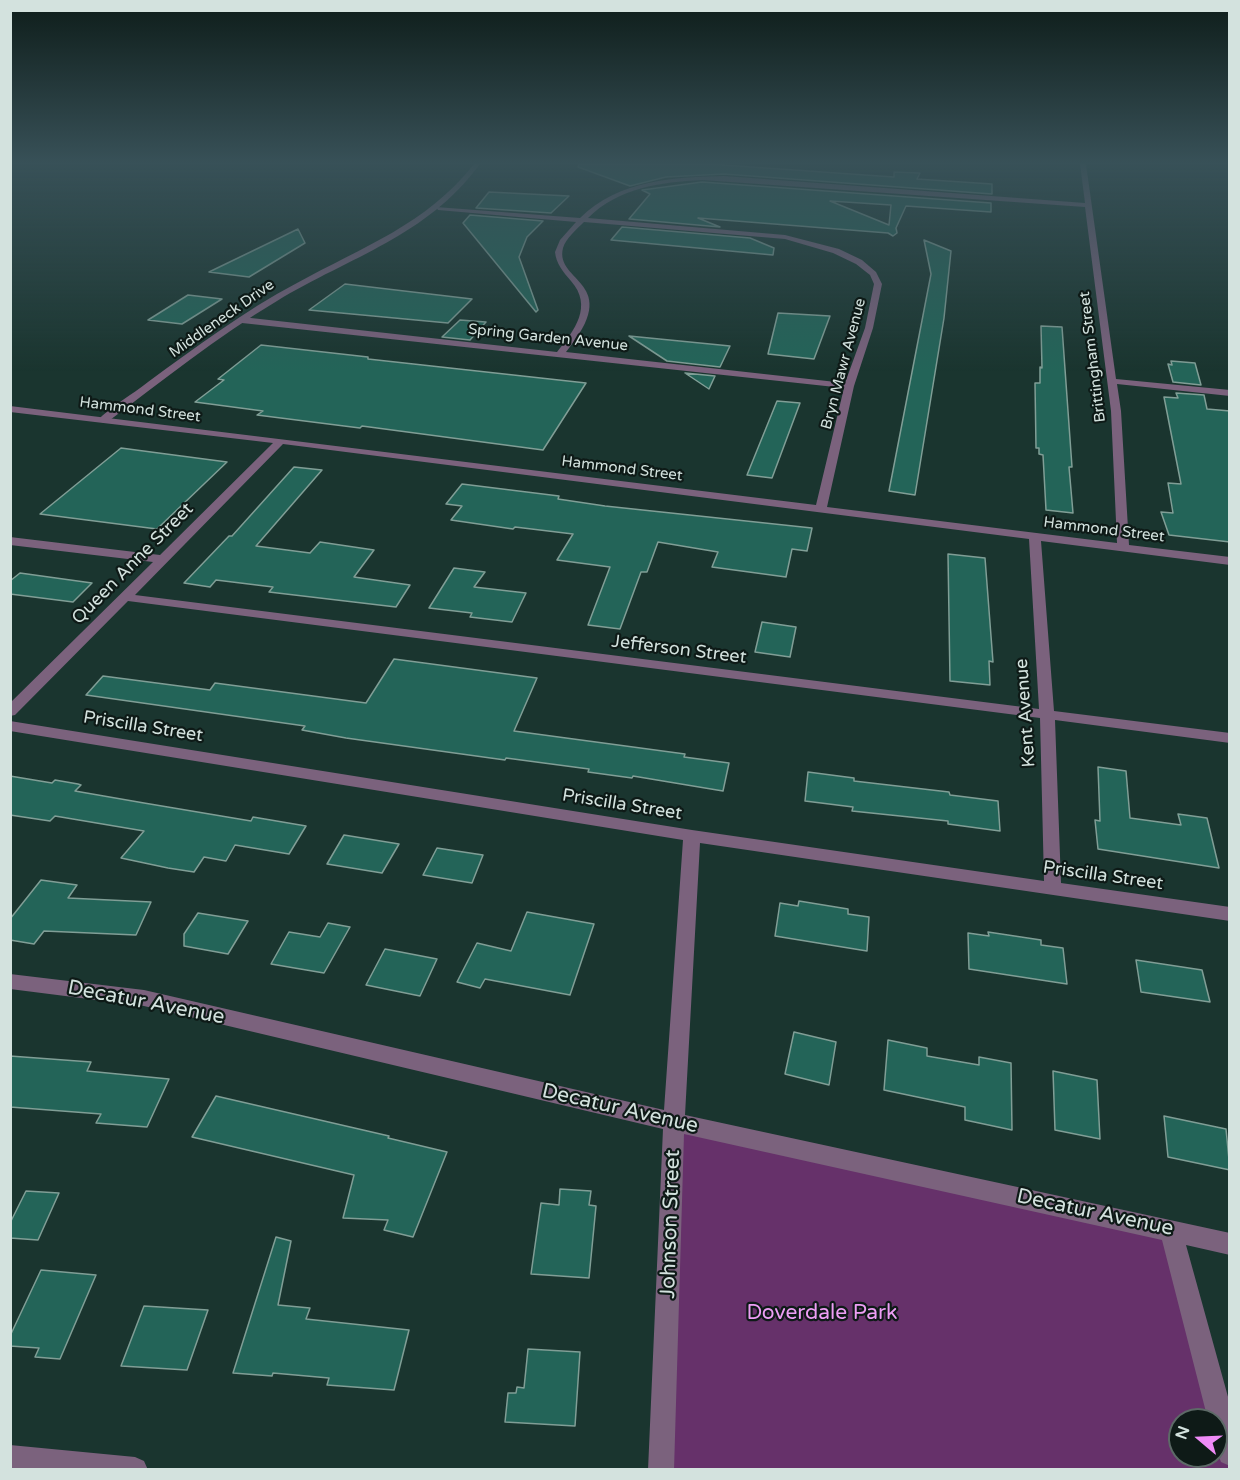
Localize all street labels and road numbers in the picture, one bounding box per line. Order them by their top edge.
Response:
street label: Middleneck Drive [166,276,278,362]
street label: Brittingham Street [1076,291,1110,423]
street label: Bryn Mawr Avenue [818,296,870,432]
street label: Spring Garden Avenue [467,321,629,355]
street label: Hammond Street [78,394,202,426]
street label: Hammond Street [560,453,684,485]
street label: Queen Anne Street [68,499,198,629]
street label: Hammond Street [1042,514,1166,546]
street label: Jefferson Street [610,631,748,669]
street label: Kent Avenue [1011,658,1041,768]
street label: Priscilla Street [81,707,205,747]
street label: Priscilla Street [560,785,684,825]
street label: Priscilla Street [1041,857,1165,895]
street label: Decatur Avenue [65,975,227,1031]
street label: Decatur Avenue [539,1079,701,1139]
street label: Johnson Street [656,1149,686,1299]
street label: Decatur Avenue [1014,1184,1176,1242]

